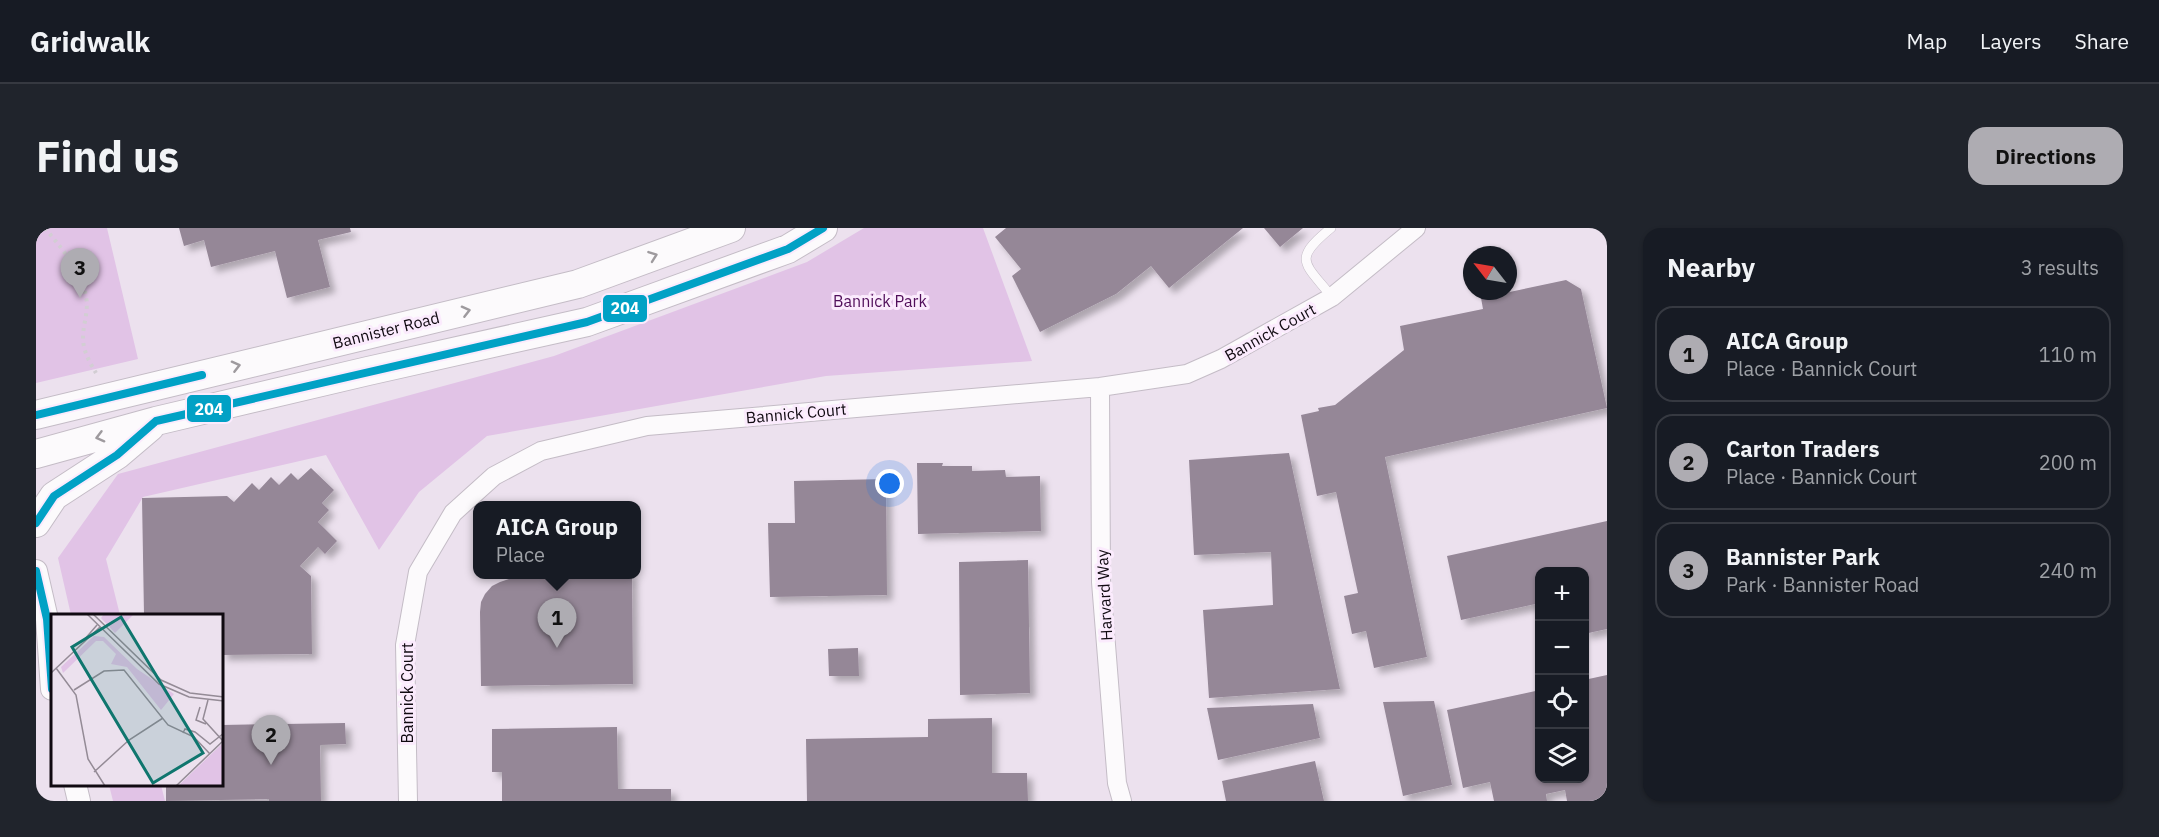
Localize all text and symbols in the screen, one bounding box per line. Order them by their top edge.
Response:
text: Gridwalk [30,23,150,60]
text: Map [1907,27,1947,55]
text: Layers [1980,27,2042,55]
text: Share [2075,27,2129,55]
button: Directions [1968,127,2123,185]
text: Find us [36,129,179,184]
north arrow [1463,246,1517,300]
pin: 3 [60,248,99,298]
text: Nearby [1667,250,1755,284]
one-way arrow [647,251,658,264]
text: 3 results [2021,254,2099,281]
park label: Bannick Park [833,291,927,311]
line badge: 204 [602,294,648,323]
text: 204 [611,298,640,318]
street label: Bannick Court [1221,299,1319,365]
one-way arrow [461,305,471,318]
street label: Bannister Road [330,307,442,353]
text: AICA Group [1726,326,1848,355]
text: 1 [1683,341,1695,368]
text: 110 m [2039,341,2097,368]
text: Place · Bannick Court [1726,355,1917,382]
one-way arrow [231,361,241,374]
line badge: 204 [186,394,232,423]
text: 204 [195,399,224,419]
street label: Bannick Court [745,399,847,427]
one-way arrow [95,429,105,442]
text: Carton Traders [1726,434,1880,463]
text: 2 [1683,449,1695,476]
text: 200 m [2039,449,2097,476]
text: Place · Bannick Court [1726,463,1917,490]
your location [875,469,904,498]
popup [473,501,641,579]
text: AICA Group [496,512,618,541]
text: Place [496,541,545,568]
text: Bannister Park [1726,542,1880,571]
street label: Harvard Way [1092,549,1116,641]
text: 3 [1683,557,1695,584]
text: 240 m [2039,557,2097,584]
map controls [1535,567,1589,783]
button: + [1535,567,1589,621]
text: Park · Bannister Road [1726,571,1919,598]
pin: 1 [538,598,576,648]
inset map [51,614,224,786]
button: − [1535,621,1589,675]
street label: Bannick Court [397,643,417,743]
button: locate [1535,675,1589,729]
pin: 2 [252,716,290,765]
button: layers [1535,729,1589,783]

